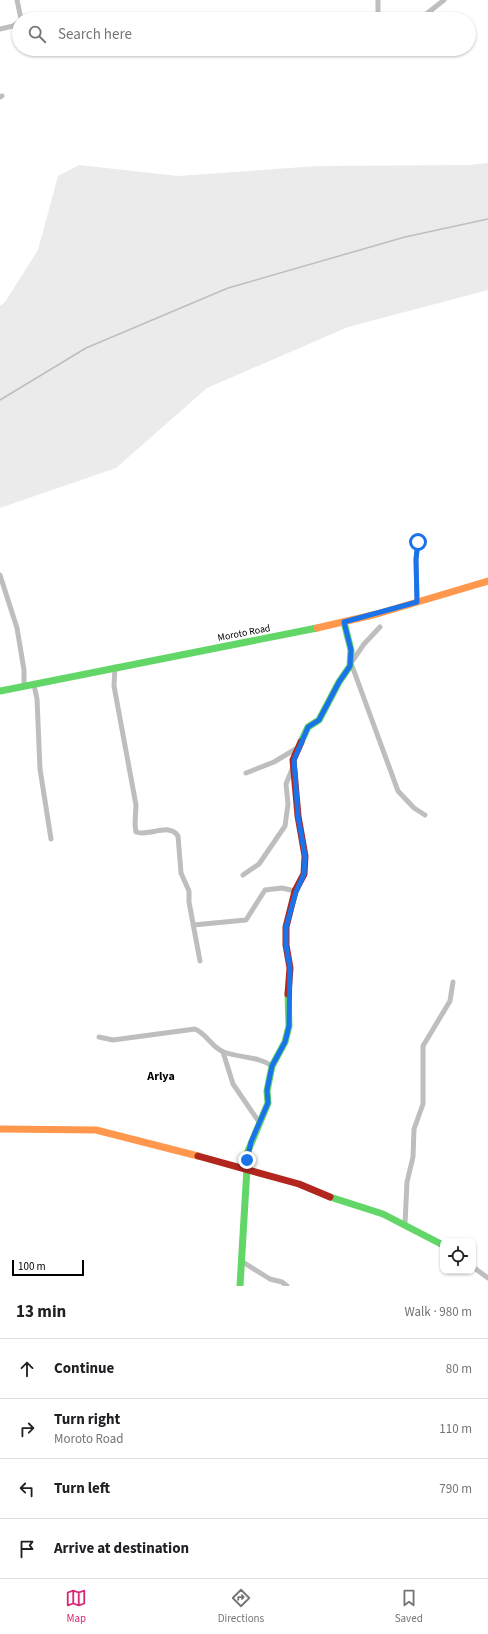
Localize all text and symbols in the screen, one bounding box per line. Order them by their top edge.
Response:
search box [12,12,476,56]
icon: search [26,23,48,45]
text: Search here [58,24,132,45]
route start [409,533,427,551]
street label: Moroto Road [216,621,272,645]
district label: Arlya [146,1068,175,1085]
route end [238,1151,256,1169]
map controls [440,1238,476,1274]
button: locate [440,1238,476,1274]
scale bar [12,1258,84,1277]
text: 100 m [18,1259,46,1274]
text: 13 min [16,1300,66,1324]
text: Walk · 980 m [404,1303,472,1321]
icon: ahead [16,1358,38,1380]
text: Continue [54,1358,114,1379]
text: 80 m [446,1360,472,1378]
text: Turn right [54,1409,120,1430]
icon: right [16,1418,38,1440]
text: 110 m [439,1420,472,1438]
text: Moroto Road [54,1430,123,1448]
icon: left [16,1478,38,1500]
text: Turn left [54,1478,110,1499]
text: 790 m [439,1480,472,1498]
icon: arrive [16,1538,38,1560]
text: Arrive at destination [54,1538,189,1559]
tab: Map [65,1587,87,1626]
tab: Directions [218,1587,264,1626]
tab: Saved [395,1587,423,1626]

